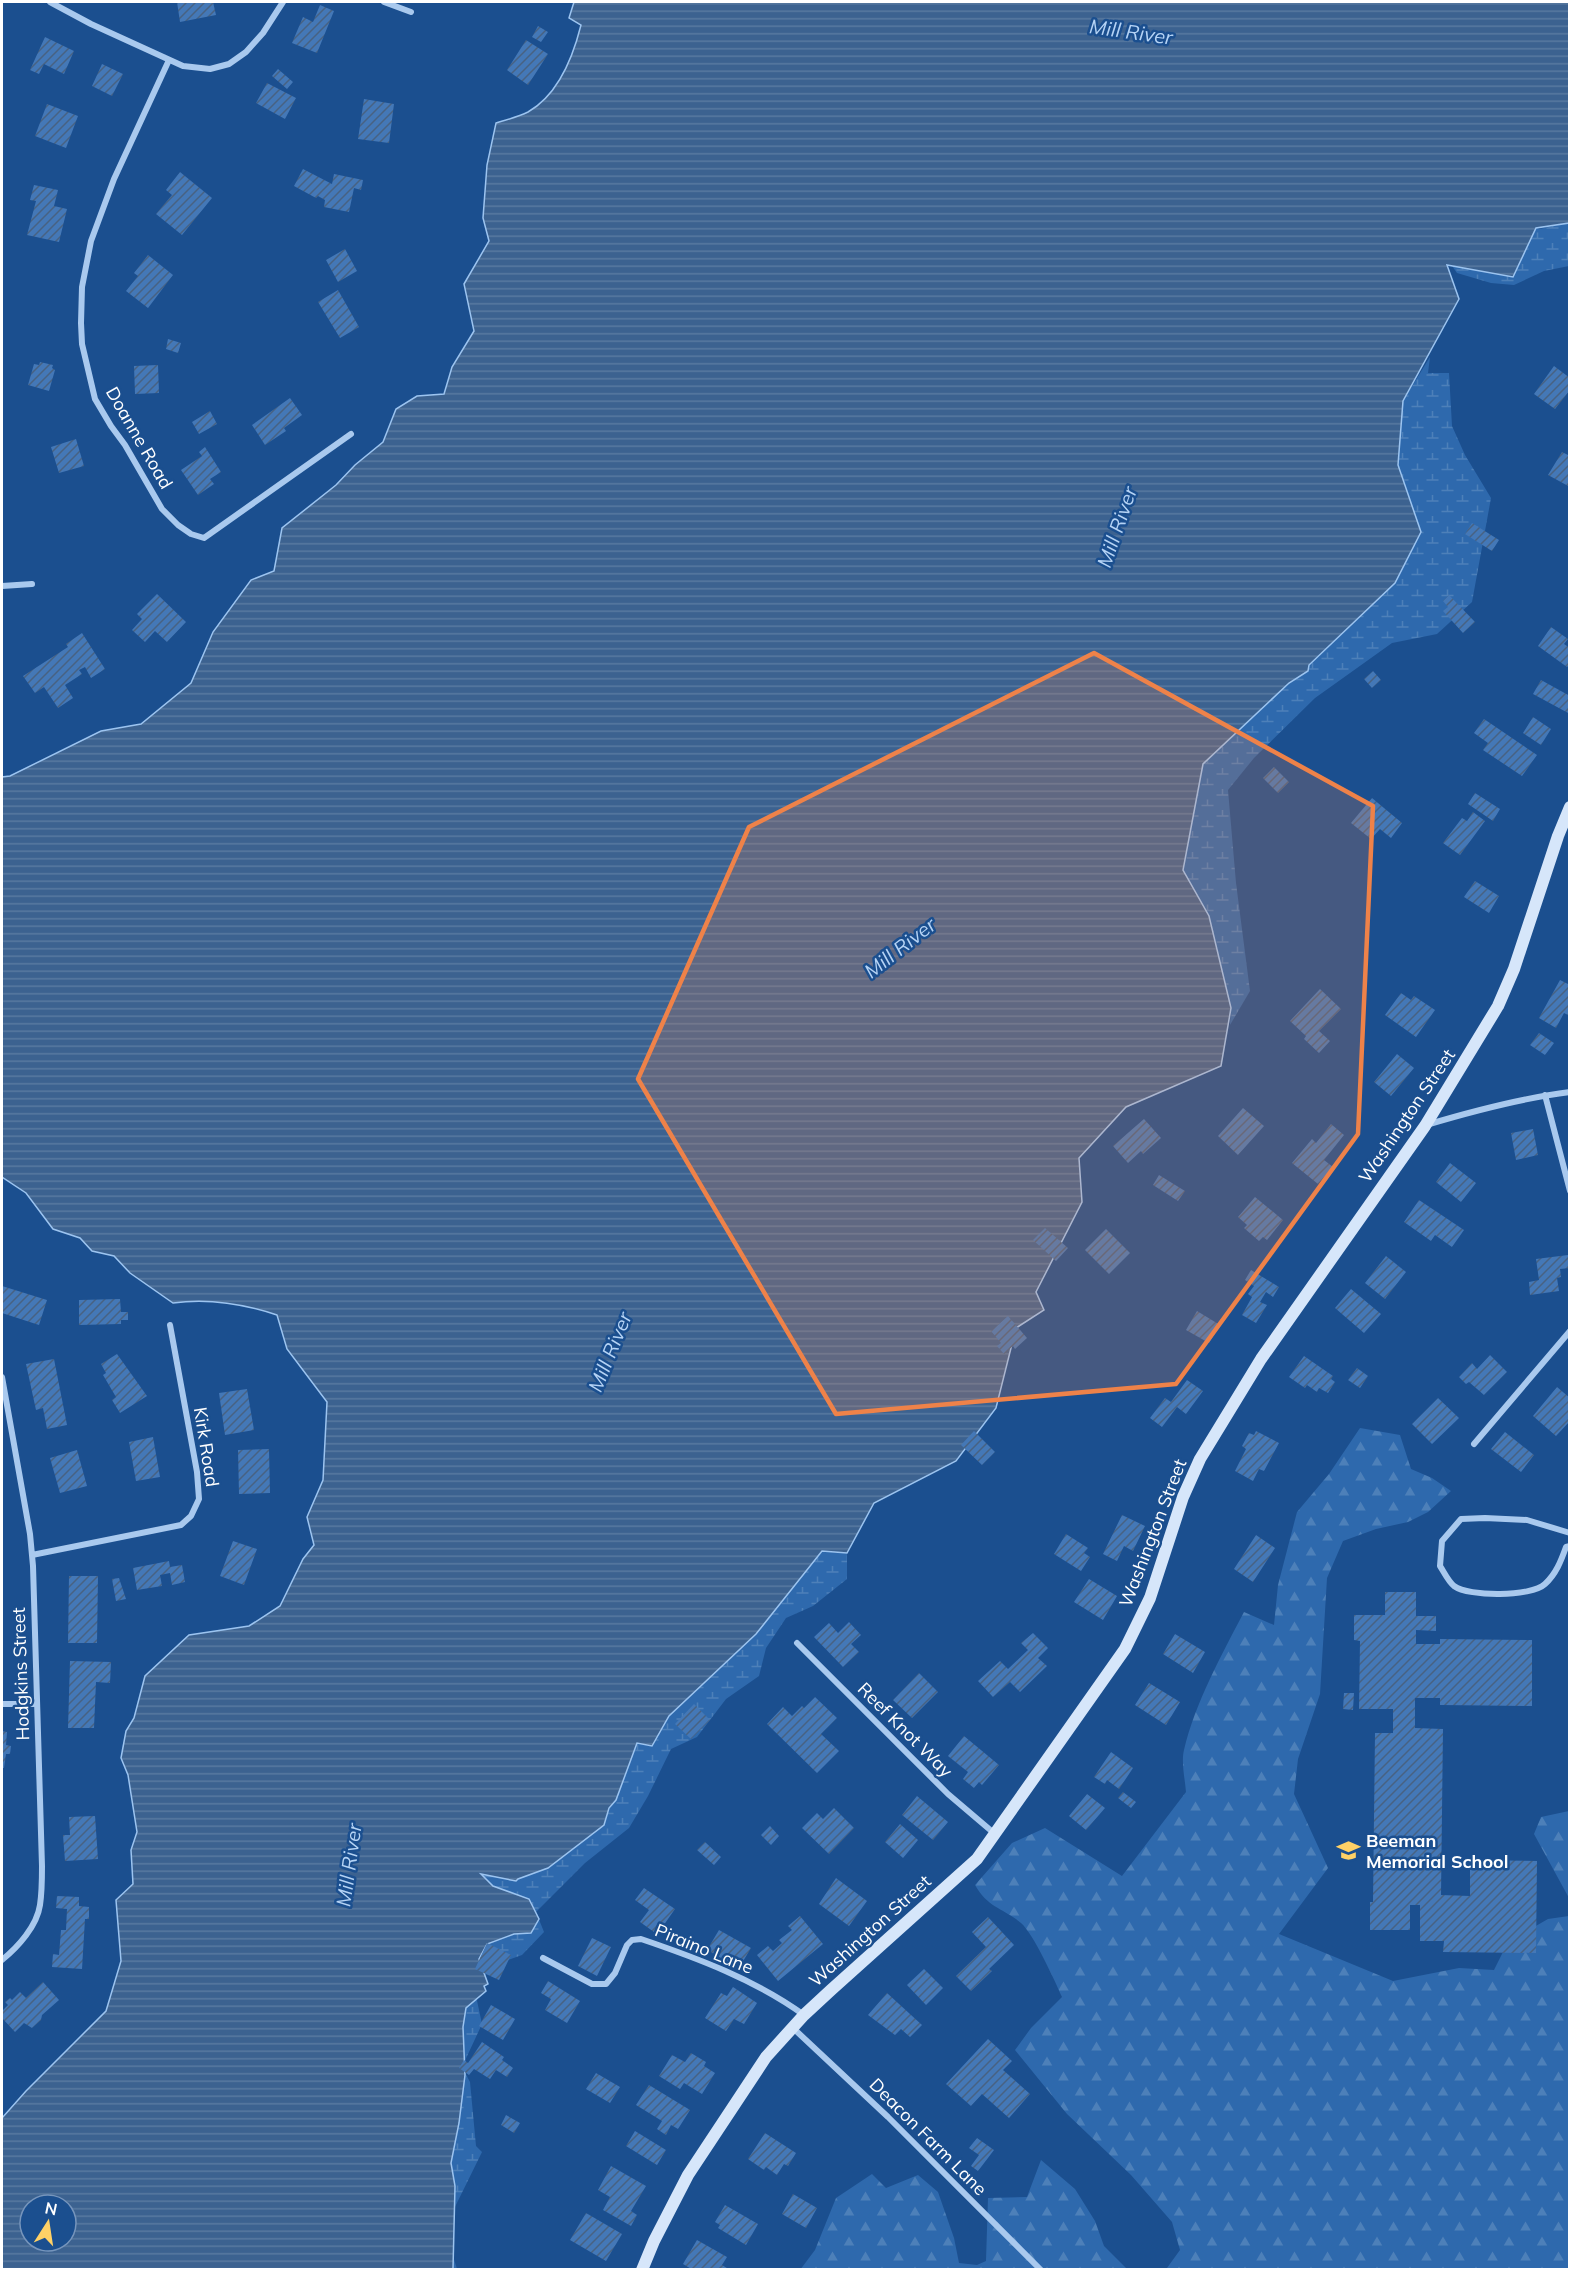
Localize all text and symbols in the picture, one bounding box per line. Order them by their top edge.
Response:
water label: Mill River [1088,13,1175,50]
street label: Doanne Road [101,383,178,493]
water label: Mill River [1091,482,1142,571]
water label: Mill River [859,911,941,983]
street label: Washington Street [1353,1044,1460,1187]
water label: Mill River [582,1308,637,1395]
street label: Kirk Road [189,1405,224,1488]
street label: Washington Street [1114,1456,1191,1610]
street label: Hodgkins Street [7,1607,34,1741]
street label: Reef Knot Way [853,1677,958,1782]
water label: Mill River [330,1821,367,1908]
place label: Beeman Memorial School [1366,1829,1508,1873]
school or university icon: Beeman Memorial School [1335,1838,1361,1864]
street label: Washington Street [804,1870,935,1992]
street label: Piraino Lane [652,1918,757,1979]
street label: Deacon Farm Lane [865,2073,992,2200]
north arrow [18,2193,78,2253]
text: N [43,2197,59,2219]

